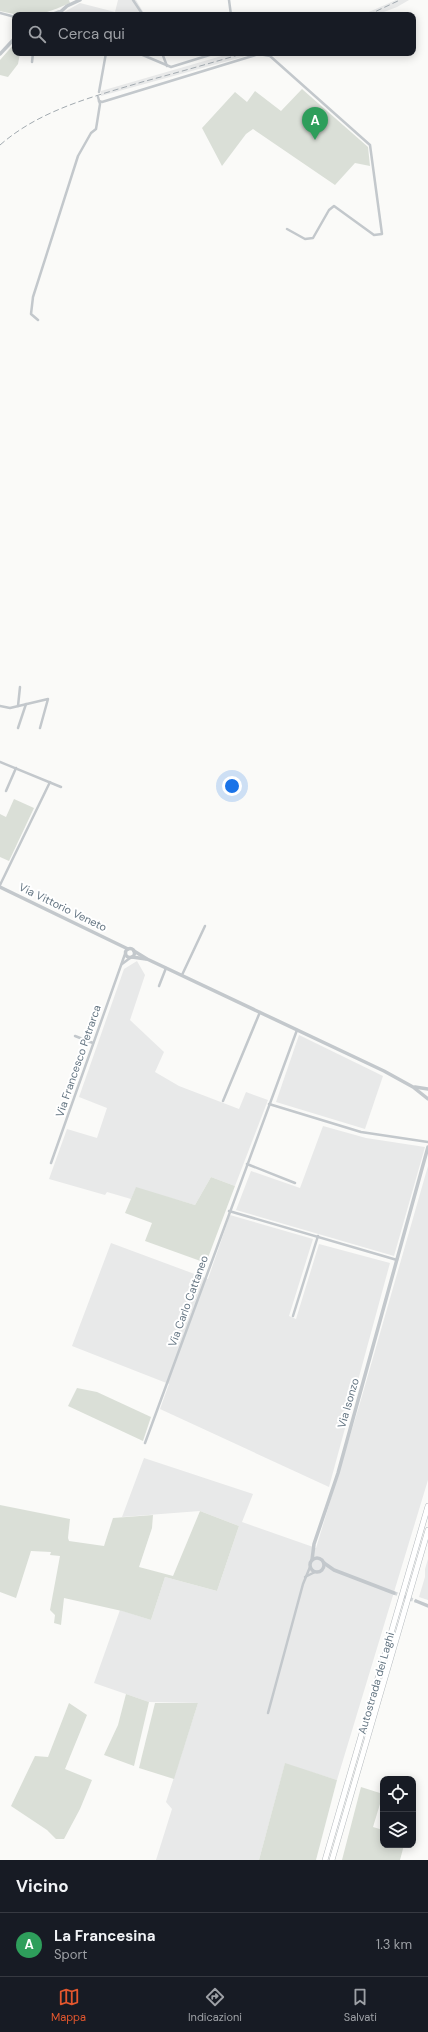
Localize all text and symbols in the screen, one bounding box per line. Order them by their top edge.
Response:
search box [12,12,416,56]
icon: search [26,23,48,45]
text: Cerca qui [58,24,125,44]
pin: A [302,107,328,140]
your location [222,776,242,796]
street label: Via Vittorio Veneto [17,880,109,934]
street label: Via Francesco Petrarca [52,1003,104,1119]
street label: Via Carlo Cattaneo [165,1253,211,1349]
street label: Via Isonzo [334,1376,362,1430]
street label: Autostrada dei Laghi [355,1630,397,1736]
map controls [380,1776,416,1848]
button: locate [380,1776,416,1812]
button: layers [380,1812,416,1848]
text: Vicino [16,1875,69,1897]
text: La Francesina [54,1926,155,1946]
text: A [24,1936,34,1953]
text: 1.3 km [376,1936,412,1953]
text: Sport [54,1946,87,1963]
tab: Mappa [51,1986,86,2024]
tab: Indicazioni [188,1986,242,2024]
tab: Salvati [344,1986,377,2024]

